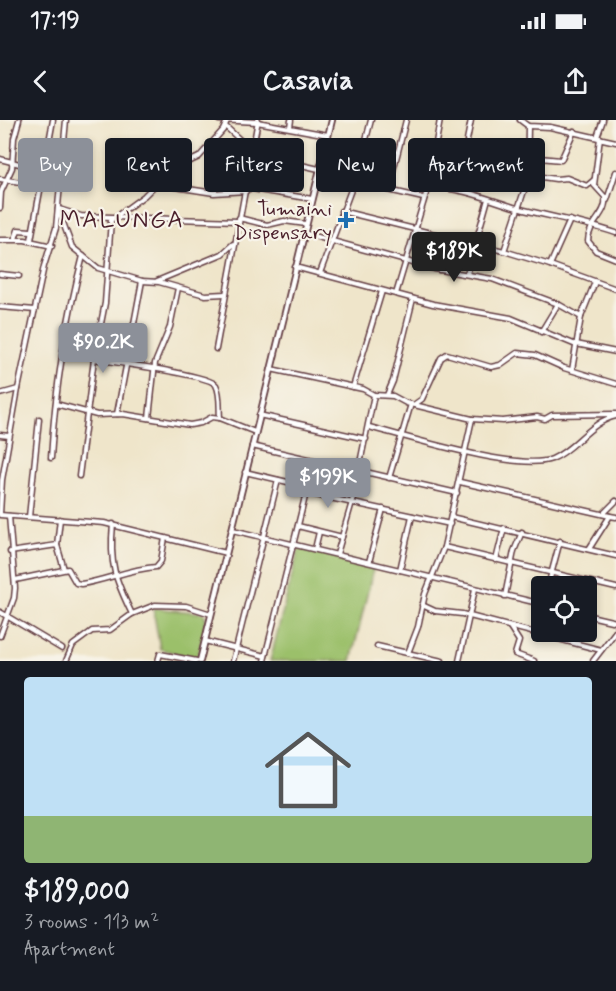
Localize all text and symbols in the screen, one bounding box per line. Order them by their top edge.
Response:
text: 17:19 [30,7,80,35]
text: Casavia [263,64,353,99]
icon: back [24,65,57,98]
icon: share [559,65,592,98]
chip: Buy [18,138,93,192]
chip: Rent [105,138,192,192]
chip: Filters [204,138,304,192]
chip: New [316,138,396,192]
chip: Apartment [408,138,545,192]
place label: Tumaini Dispensary [233,195,332,247]
district label: MALUNGA [59,205,185,236]
marker: Tumaini Dispensary [337,211,355,229]
pin: $189K [412,232,496,283]
text: $189K [426,238,482,265]
pin: $90.2K [54,323,152,374]
text: $90.2K [72,329,134,356]
pin: $199K [286,458,370,509]
text: $199K [299,464,357,491]
map controls [531,576,597,642]
button: locate [531,576,597,642]
icon: home [254,716,362,824]
text: $189,000 [24,875,130,909]
text: 3 rooms · 113 m² [24,909,159,936]
text: Apartment [24,936,115,963]

